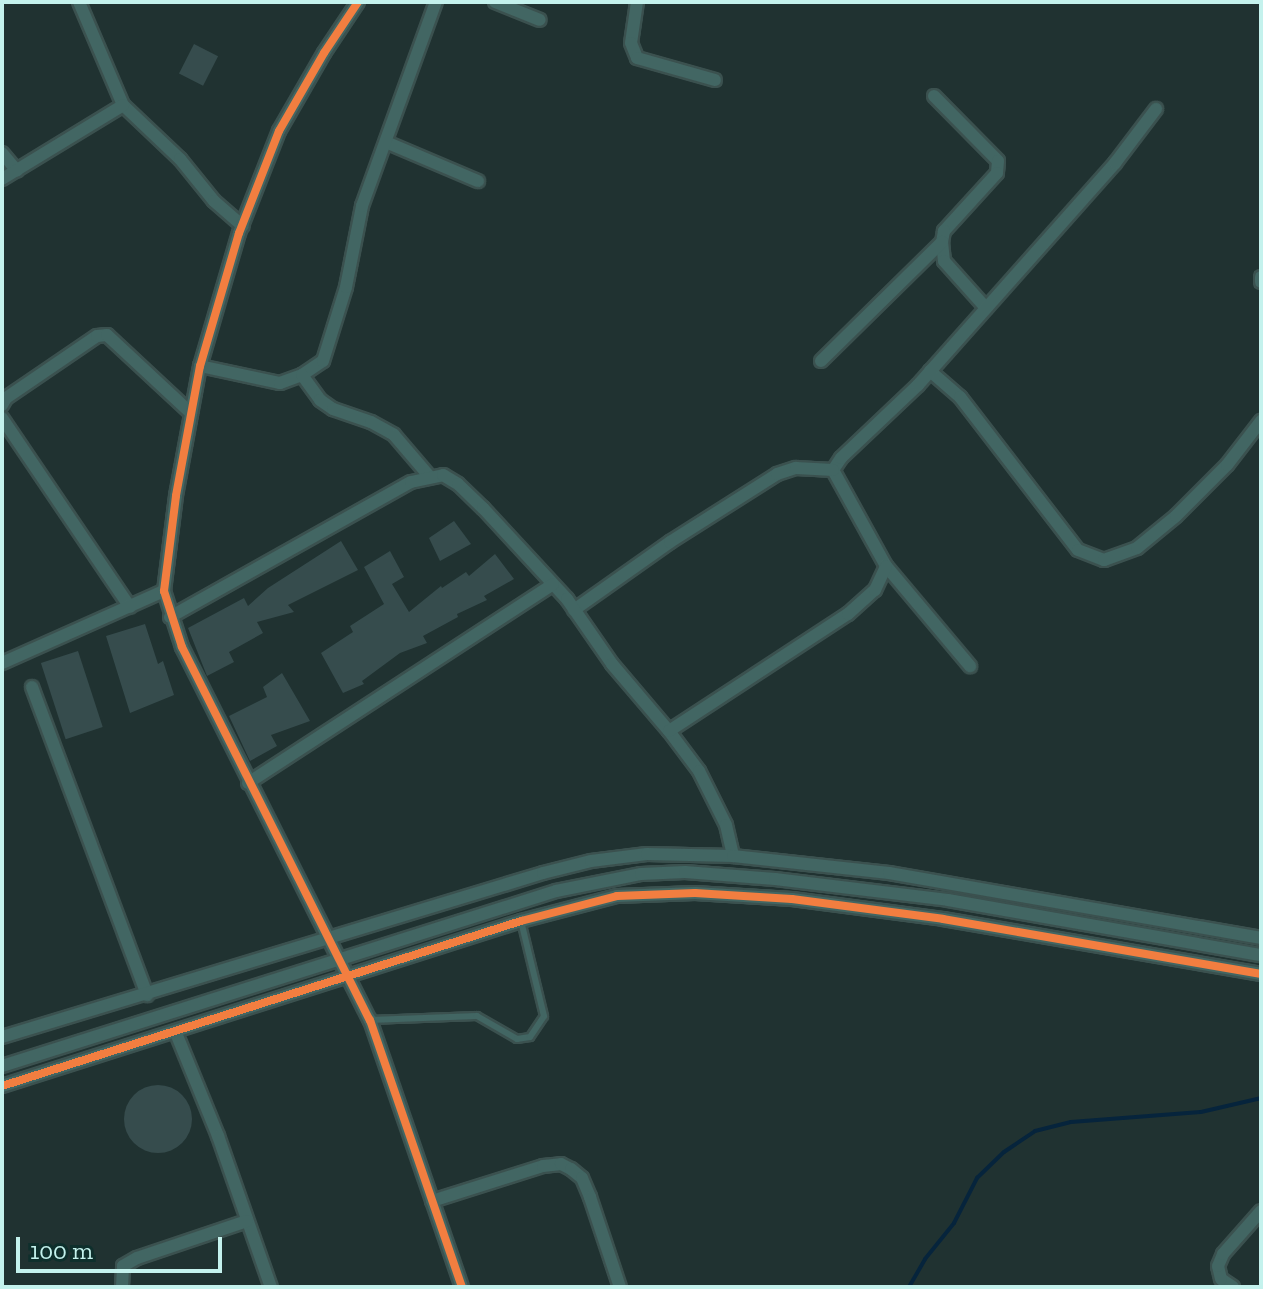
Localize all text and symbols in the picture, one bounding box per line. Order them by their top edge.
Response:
scale bar [20,1221,226,1271]
text: 100 m [30,1236,93,1265]

